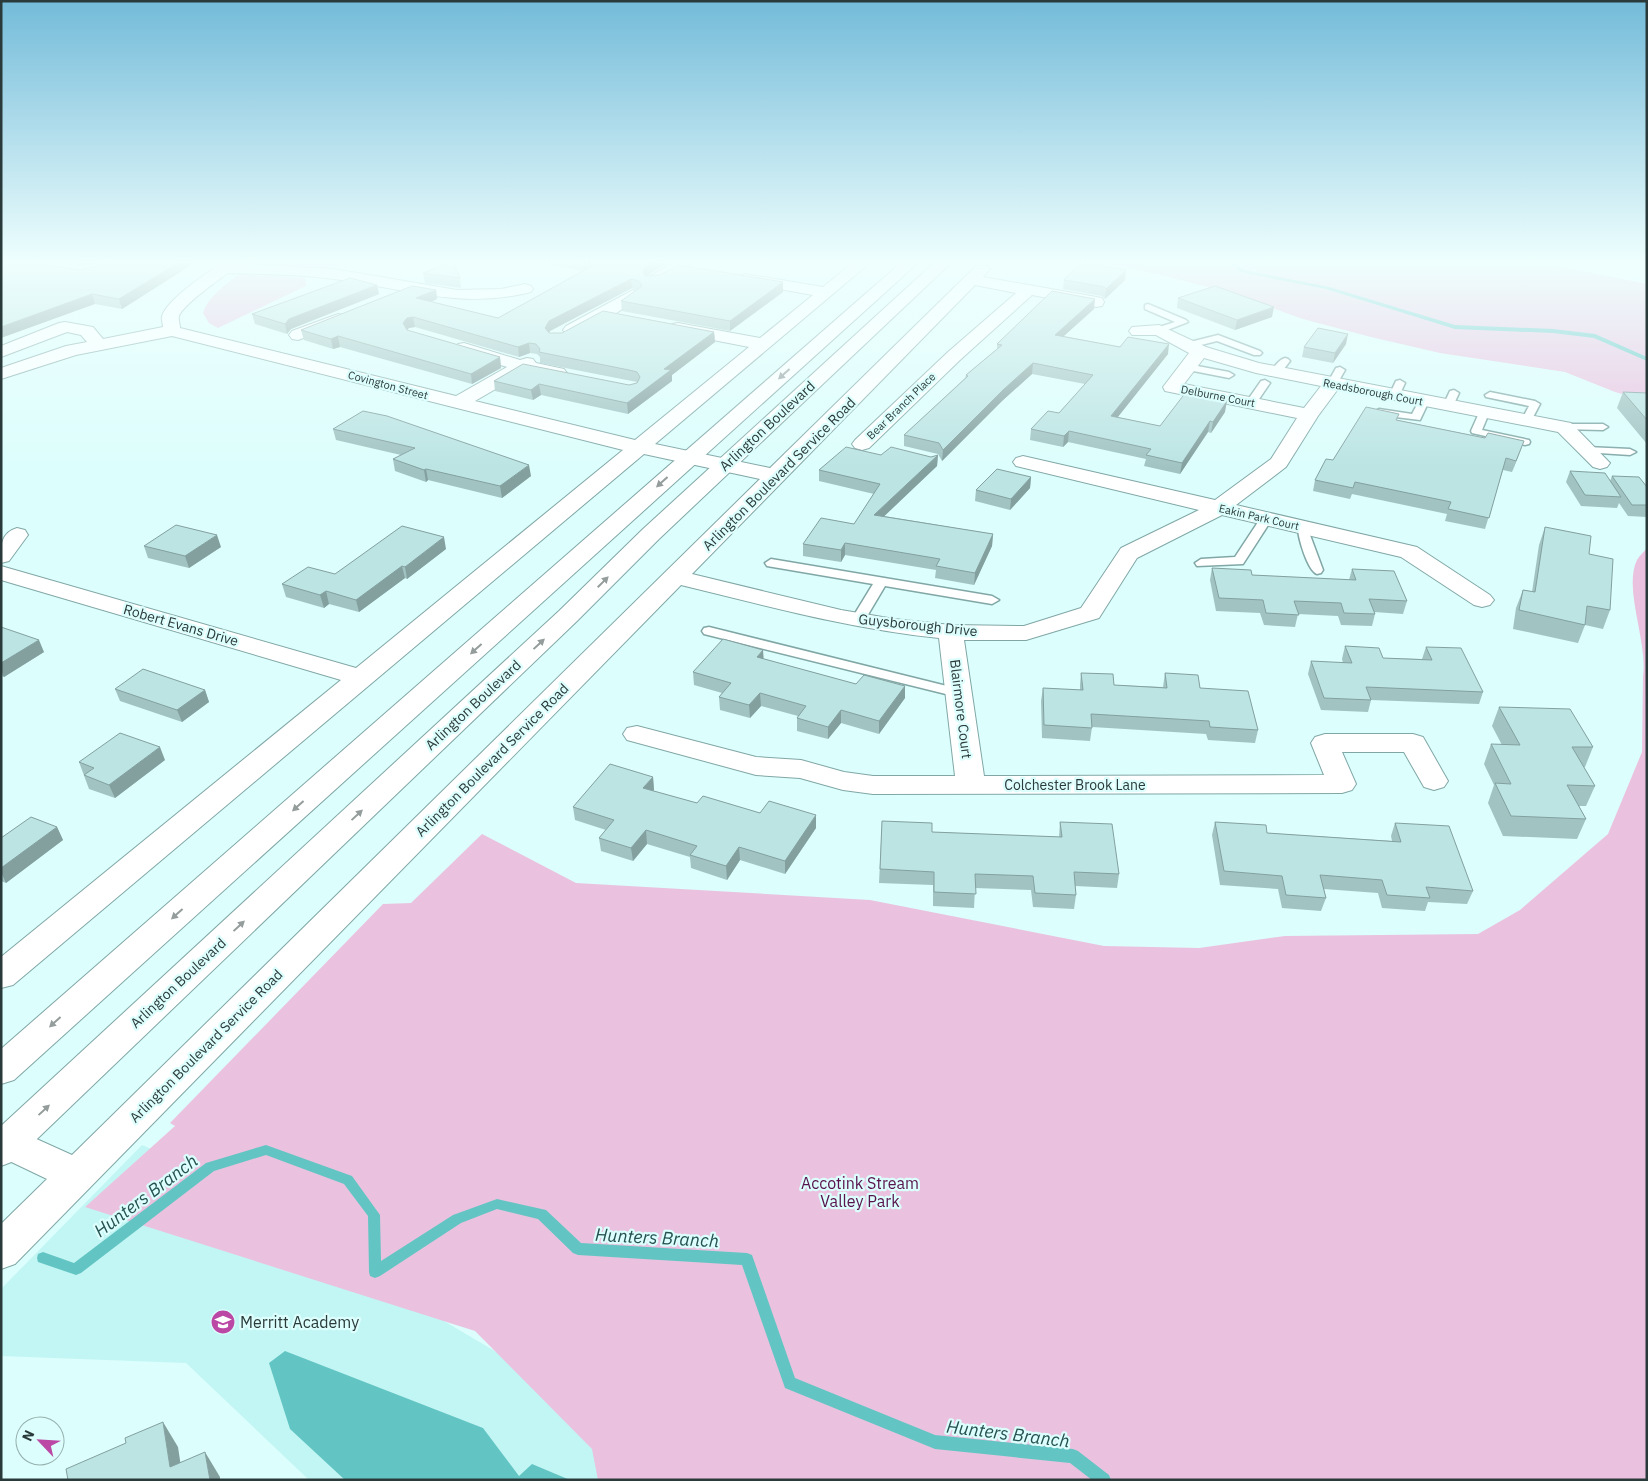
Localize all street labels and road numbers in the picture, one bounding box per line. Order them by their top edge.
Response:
street label: Covington Street [347,368,430,402]
street label: Bear Branch Place [864,370,938,442]
street label: Readsborough Court [1322,375,1424,409]
street label: Arlington Boulevard [715,377,819,475]
street label: Delburne Court [1180,382,1256,410]
street label: Arlington Boulevard Service Road [699,394,859,554]
street label: Eakin Park Court [1218,501,1301,533]
street label: Robert Evans Drive [121,600,241,650]
street label: Guysborough Drive [858,610,979,640]
street label: Arlington Boulevard [421,656,525,754]
street label: Blairmore Court [946,658,976,760]
street label: Arlington Boulevard Service Road [412,680,572,840]
street label: Colchester Brook Lane [1004,776,1146,794]
street label: Arlington Boulevard [126,934,230,1032]
street label: Arlington Boulevard Service Road [126,966,286,1126]

